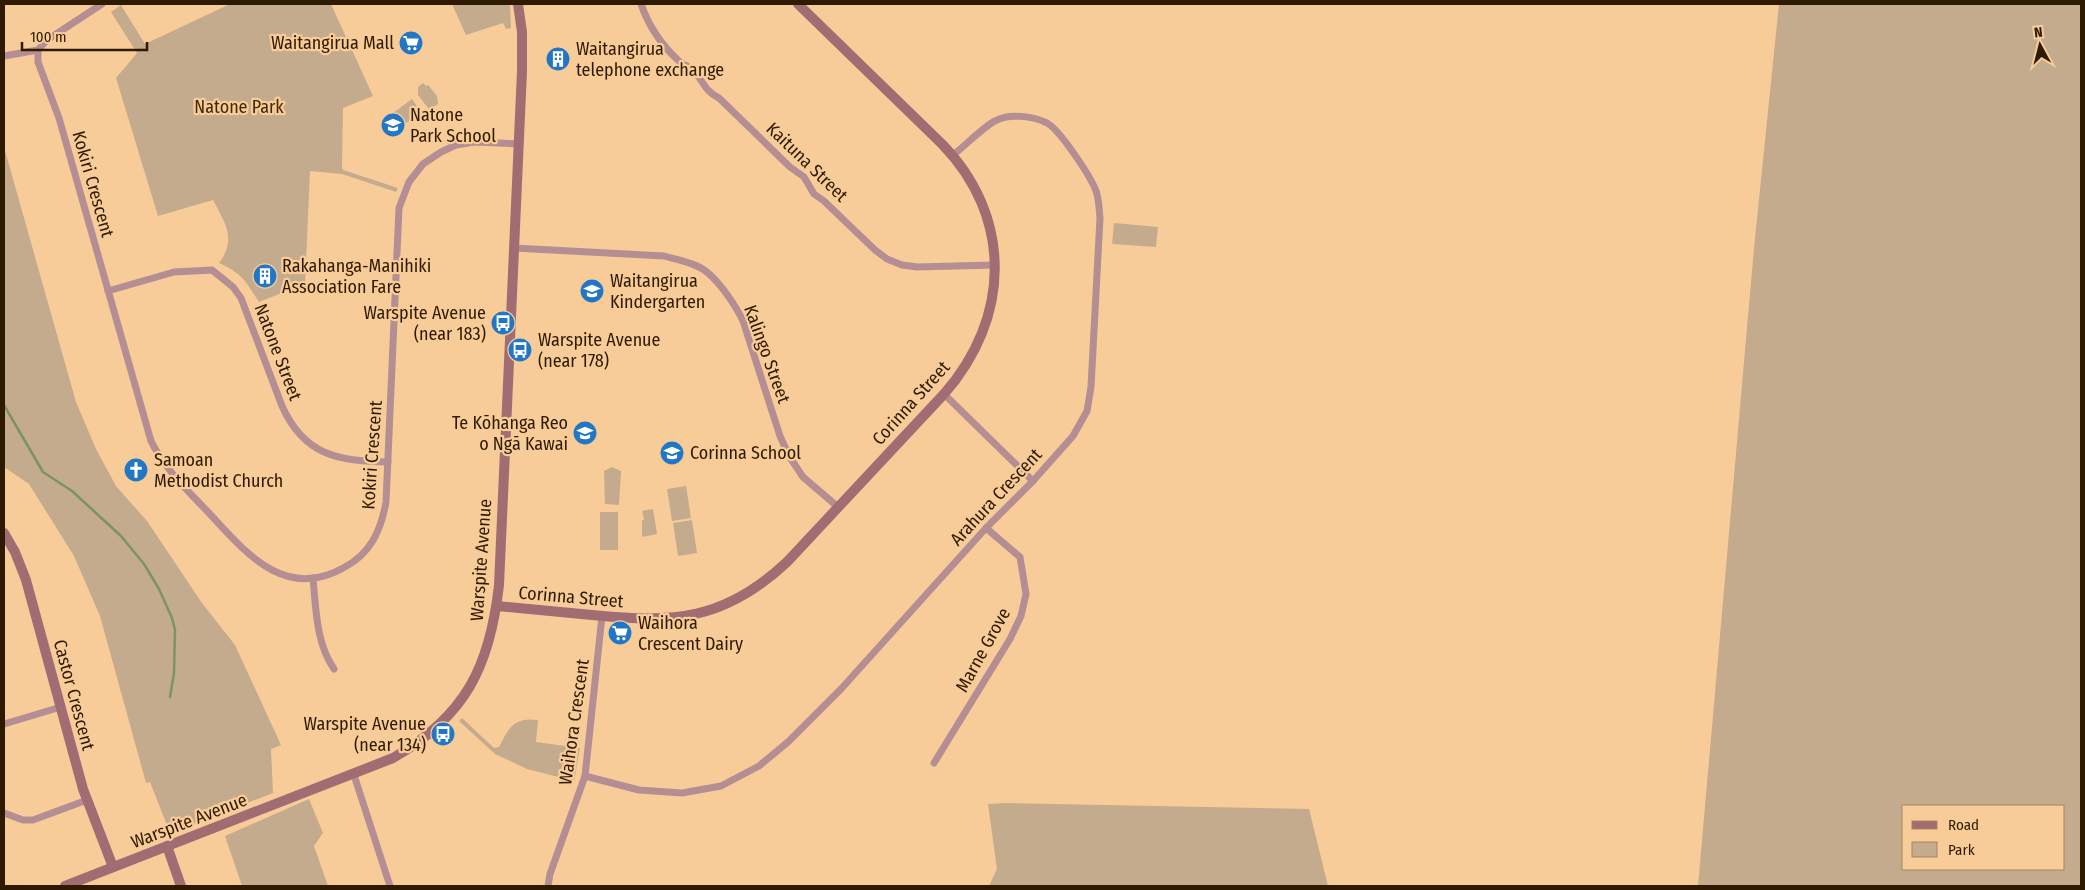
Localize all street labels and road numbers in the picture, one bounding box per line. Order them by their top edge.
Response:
street label: Kaituna Street [762,118,852,206]
street label: Kokiri Crescent [67,128,119,240]
street label: Natone Street [250,301,307,404]
street label: Kalingo Street [739,302,795,406]
street label: Corinna Street [868,356,954,450]
street label: Kokiri Crescent [357,399,387,510]
street label: Arahura Crescent [945,444,1047,550]
street label: Warspite Avenue [466,498,496,622]
street label: Corinna Street [518,581,625,613]
street label: Marne Grove [951,604,1015,696]
street label: Castor Crescent [49,637,99,753]
street label: Waihora Crescent [554,658,594,786]
street label: Warspite Avenue [128,789,250,853]

